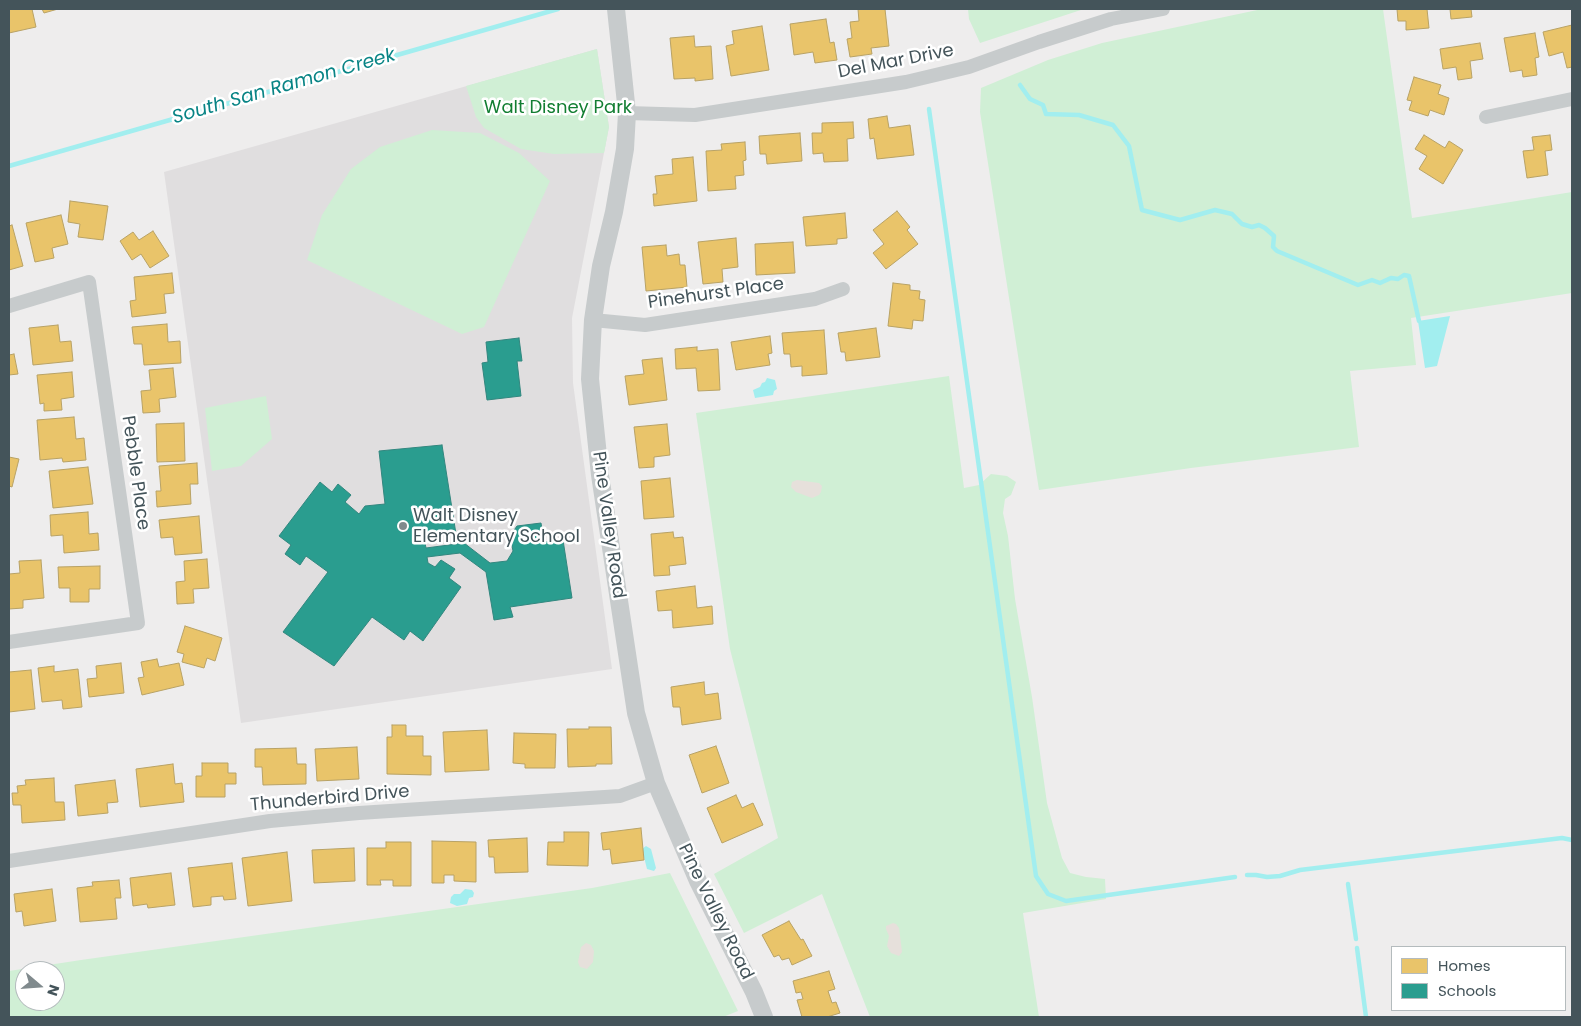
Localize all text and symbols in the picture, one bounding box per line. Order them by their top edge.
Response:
street label: Del Mar Drive [836,40,956,84]
water label: South San Ramon Creek [170,44,398,130]
park label: Walt Disney Park [484,97,632,119]
street label: Pinehurst Place [647,274,785,314]
street label: Pebble Place [116,414,154,532]
street label: Pine Valley Road [587,450,629,600]
place label: Walt Disney Elementary School [413,505,580,548]
marker: Walt Disney Elementary School [397,520,409,532]
street label: Thunderbird Drive [249,781,411,817]
street label: Pine Valley Road [673,841,757,983]
legend [1391,946,1566,1011]
text: Homes [1438,955,1491,976]
north arrow [15,961,65,1011]
text: Schools [1438,980,1496,1001]
text: N [42,982,64,998]

